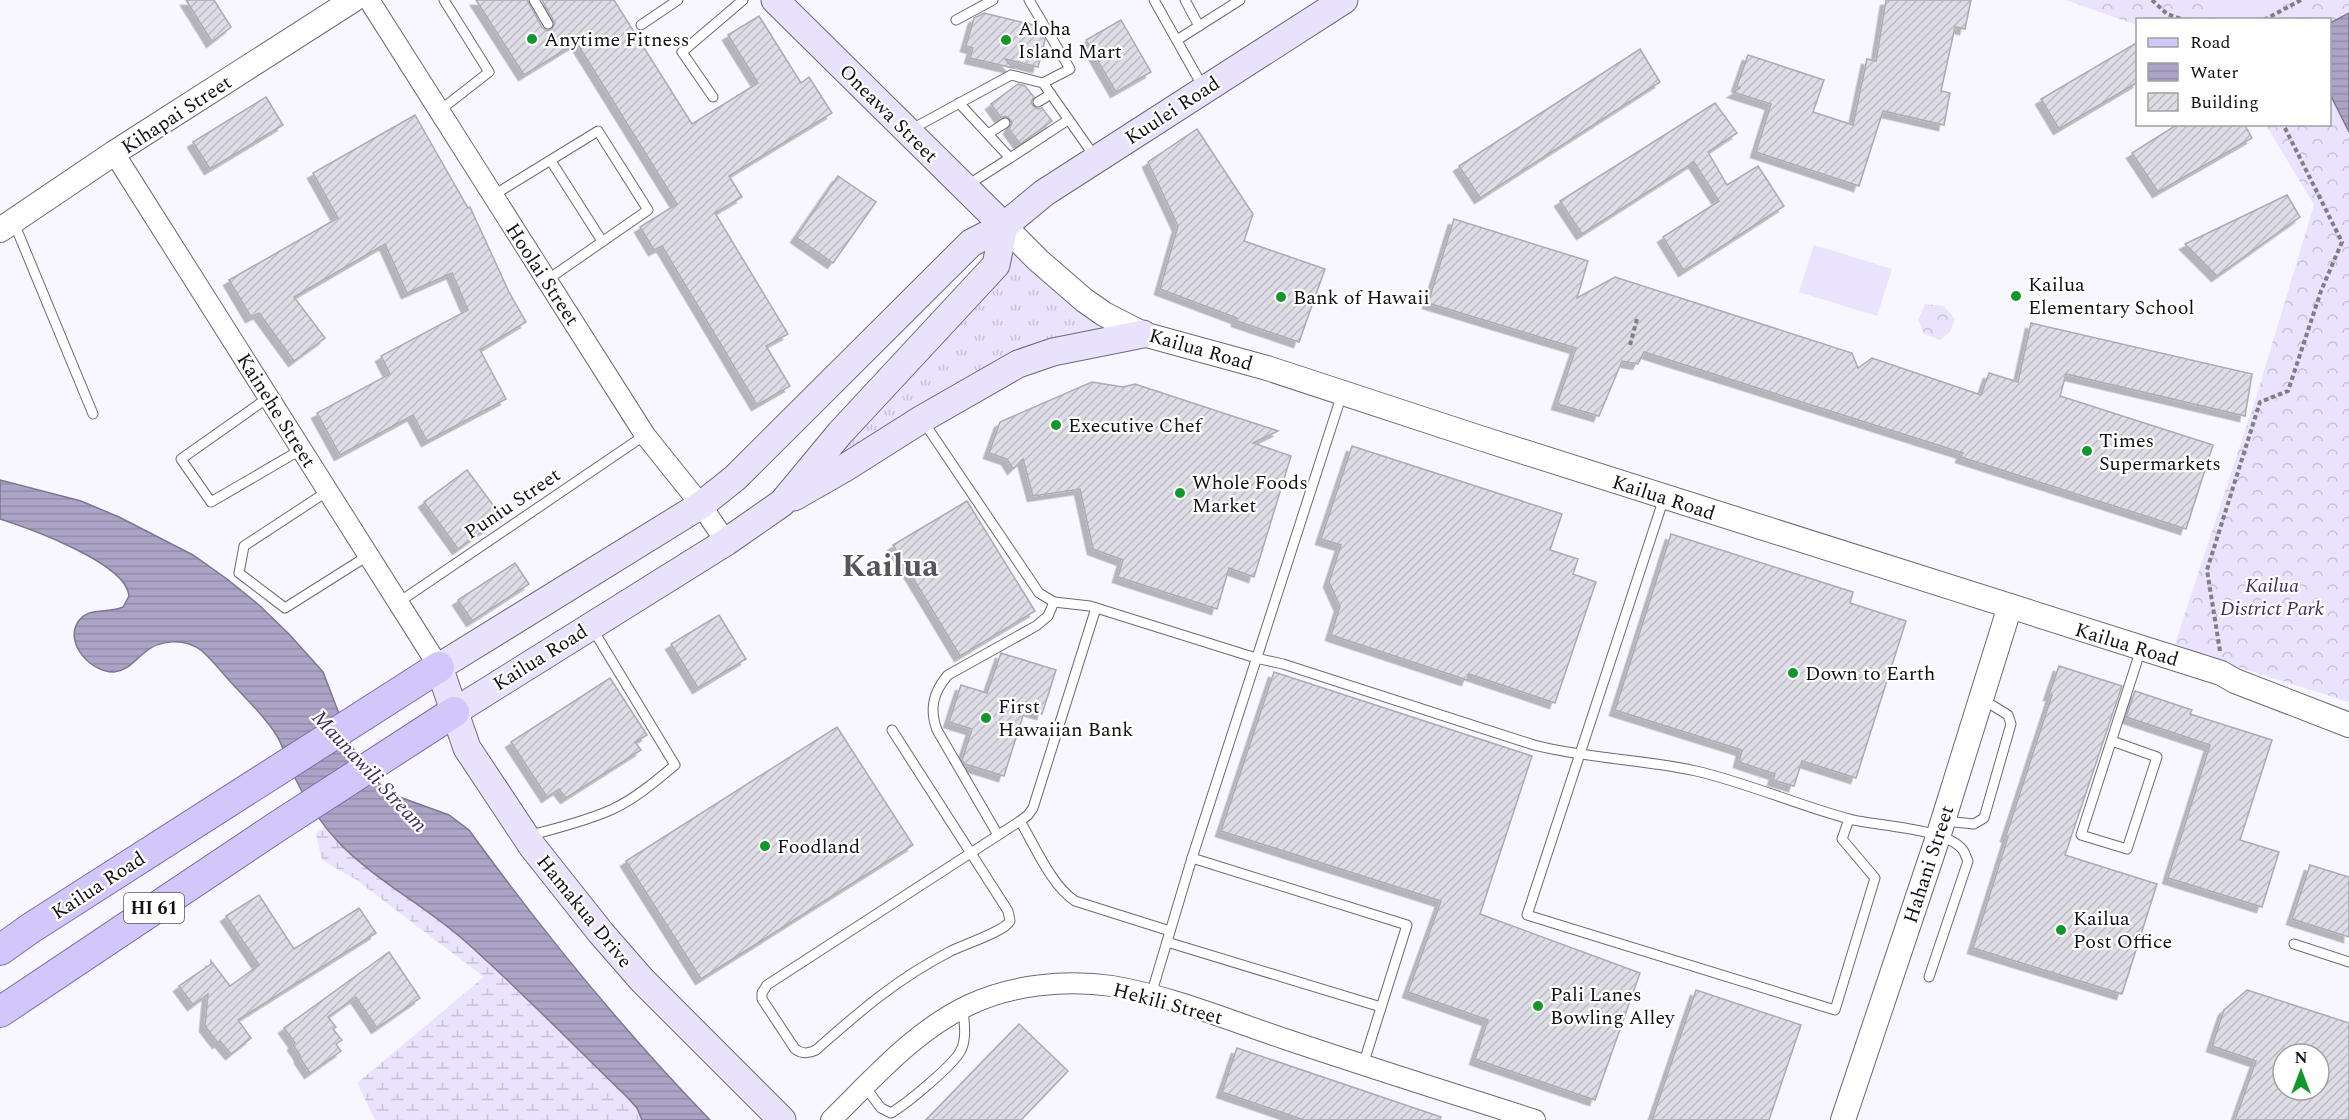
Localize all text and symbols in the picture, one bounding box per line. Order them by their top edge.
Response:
place label: Aloha Island Mart [1018,14,1122,67]
legend [2136,18,2331,126]
place label: Anytime Fitness [544,25,689,55]
text: Road [2190,29,2231,56]
marker: Anytime Fitness [525,32,539,46]
marker: Aloha Island Mart [999,33,1013,47]
street label: Oneawa Street [832,57,945,170]
text: Water [2190,59,2238,86]
street label: Kihapai Street [115,68,238,162]
street label: Kuulei Road [1119,69,1226,153]
text: Building [2190,89,2259,116]
street label: Hoolai Street [498,217,587,332]
place label: Kailua Elementary School [2028,270,2194,323]
place label: Bank of Hawaii [1293,283,1430,313]
marker: Kailua Elementary School [2009,289,2023,303]
marker: Bank of Hawaii [1274,290,1288,304]
street label: Kailua Road [1145,321,1256,379]
street label: Kainehe Street [229,347,323,474]
place label: Executive Chef [1068,411,1204,441]
marker: Executive Chef [1049,418,1063,432]
place label: Times Supermarkets [2099,426,2221,479]
marker: Times Supermarkets [2080,444,2094,458]
street label: Puniu Street [458,461,567,547]
street label: Kailua Road [1608,467,1719,529]
place label: Whole Foods Market [1192,468,1308,521]
marker: Whole Foods Market [1173,486,1187,500]
district label: Kailua [841,542,939,591]
park label: Kailua District Park [2220,571,2325,624]
street label: Kailua Road [2071,615,2182,675]
street label: Kailua Road [487,617,594,699]
place label: Down to Earth [1805,659,1935,689]
marker: Down to Earth [1786,666,1800,680]
place label: First Hawaiian Bank [998,692,1134,745]
water label: Maunawili Stream [304,703,435,840]
marker: First Hawaiian Bank [979,711,993,725]
street label: Hahani Street [1896,801,1962,927]
place label: Foodland [777,832,860,862]
marker: Foodland [758,839,772,853]
street label: Kailua Road [46,844,152,928]
street label: Hamakua Drive [529,848,640,975]
road number: HI 61 [124,893,184,923]
place label: Kailua Post Office [2073,904,2172,957]
marker: Kailua Post Office [2054,923,2068,937]
street label: Hekili Street [1110,975,1226,1033]
place label: Pali Lanes Bowling Alley [1550,980,1676,1033]
marker: Pali Lanes Bowling Alley [1531,999,1545,1013]
north arrow [2271,1042,2331,1102]
text: N [2294,1046,2308,1070]

